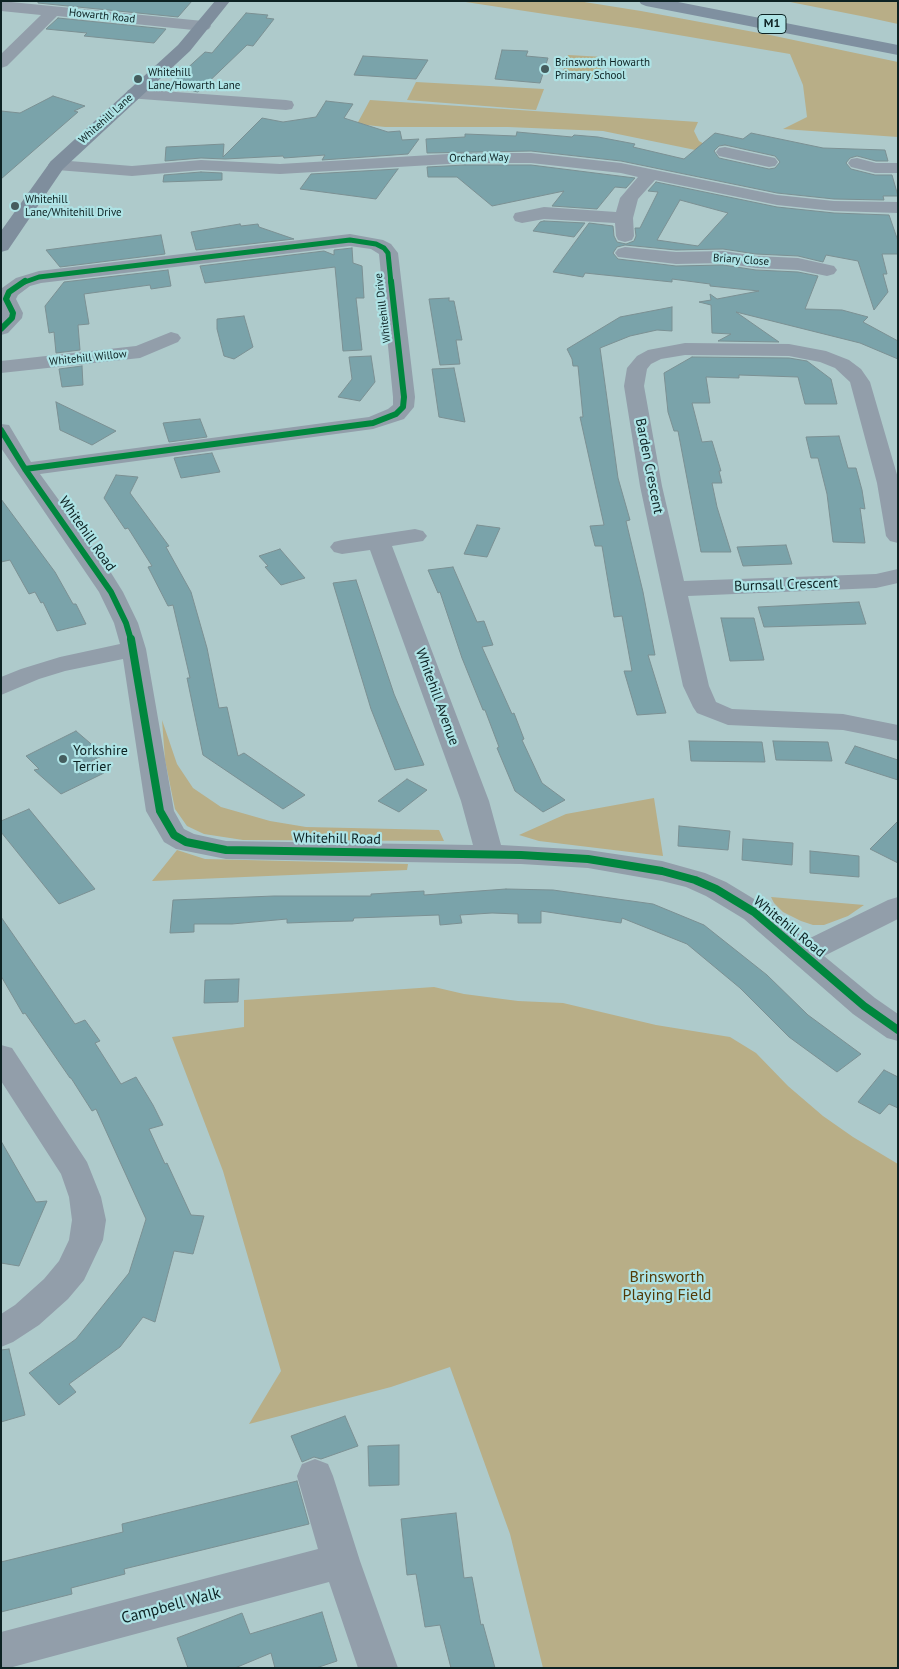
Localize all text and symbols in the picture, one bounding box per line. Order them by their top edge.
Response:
street label: Howarth Road [68,6,136,26]
road number: M1 [758,14,786,34]
place label: Brinsworth Howarth Primary School [555,56,650,82]
marker: Brinsworth Howarth Primary School [539,63,551,75]
place label: Whitehill Lane/Howarth Lane [148,66,240,92]
marker: Whitehill Lane/Howarth Lane [132,73,144,85]
street label: Whitehill Lane [76,91,136,147]
street label: Orchard Way [449,151,509,165]
place label: Whitehill Lane/Whitehill Drive [25,193,122,219]
marker: Whitehill Lane/Whitehill Drive [9,200,21,212]
street label: Briary Close [713,251,769,269]
street label: Whitehill Drive [372,272,394,344]
street label: Whitehill Willow [49,347,127,369]
street label: Barden Crescent [632,417,666,515]
street label: Whitehill Road [55,493,119,575]
street label: Burnsall Crescent [734,575,838,595]
street label: Whitehill Avenue [412,646,462,748]
place label: Yorkshire Terrier [73,743,128,776]
marker: Yorkshire Terrier [57,753,69,765]
street label: Whitehill Road [293,830,381,848]
street label: Whitehill Road [750,893,828,961]
park label: Brinsworth Playing Field [623,1267,711,1305]
street label: Campbell Walk [119,1584,223,1628]

